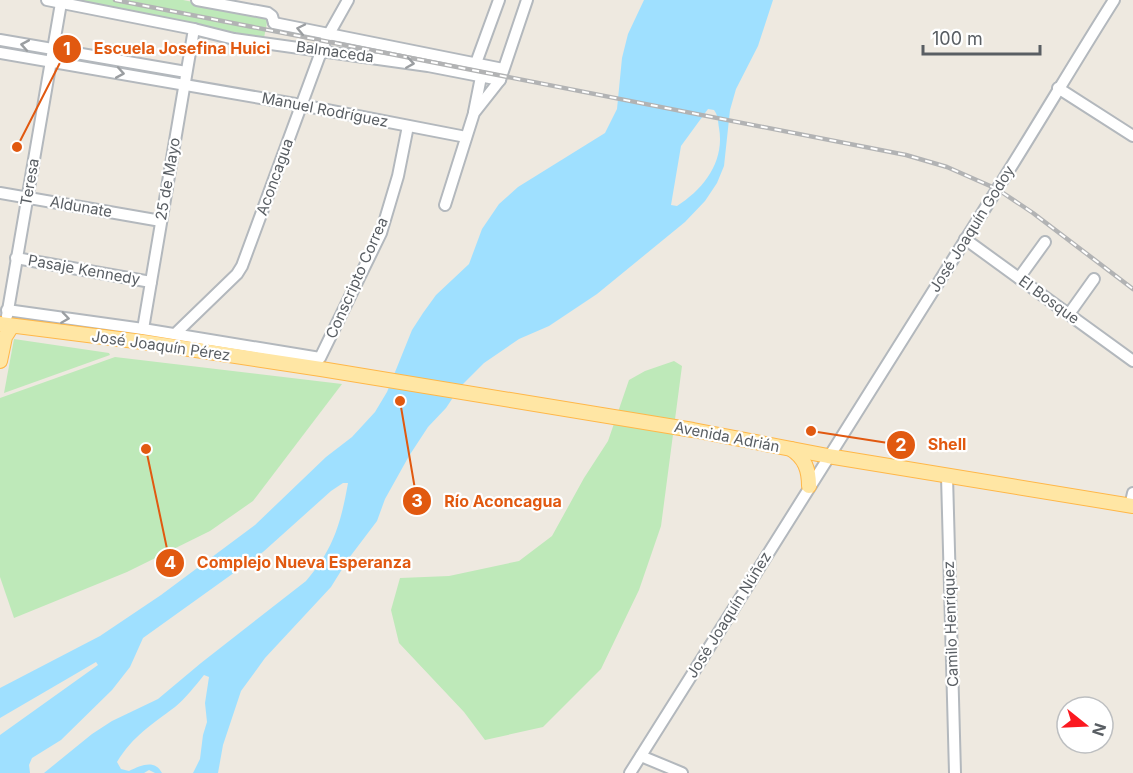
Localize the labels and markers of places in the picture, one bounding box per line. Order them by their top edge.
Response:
callout: Escuela Josefina Huici [52,32,282,66]
callout: Shell [886,428,979,462]
callout: Río Aconcagua [402,484,573,518]
callout: Complejo Nueva Esperanza [155,546,423,580]

